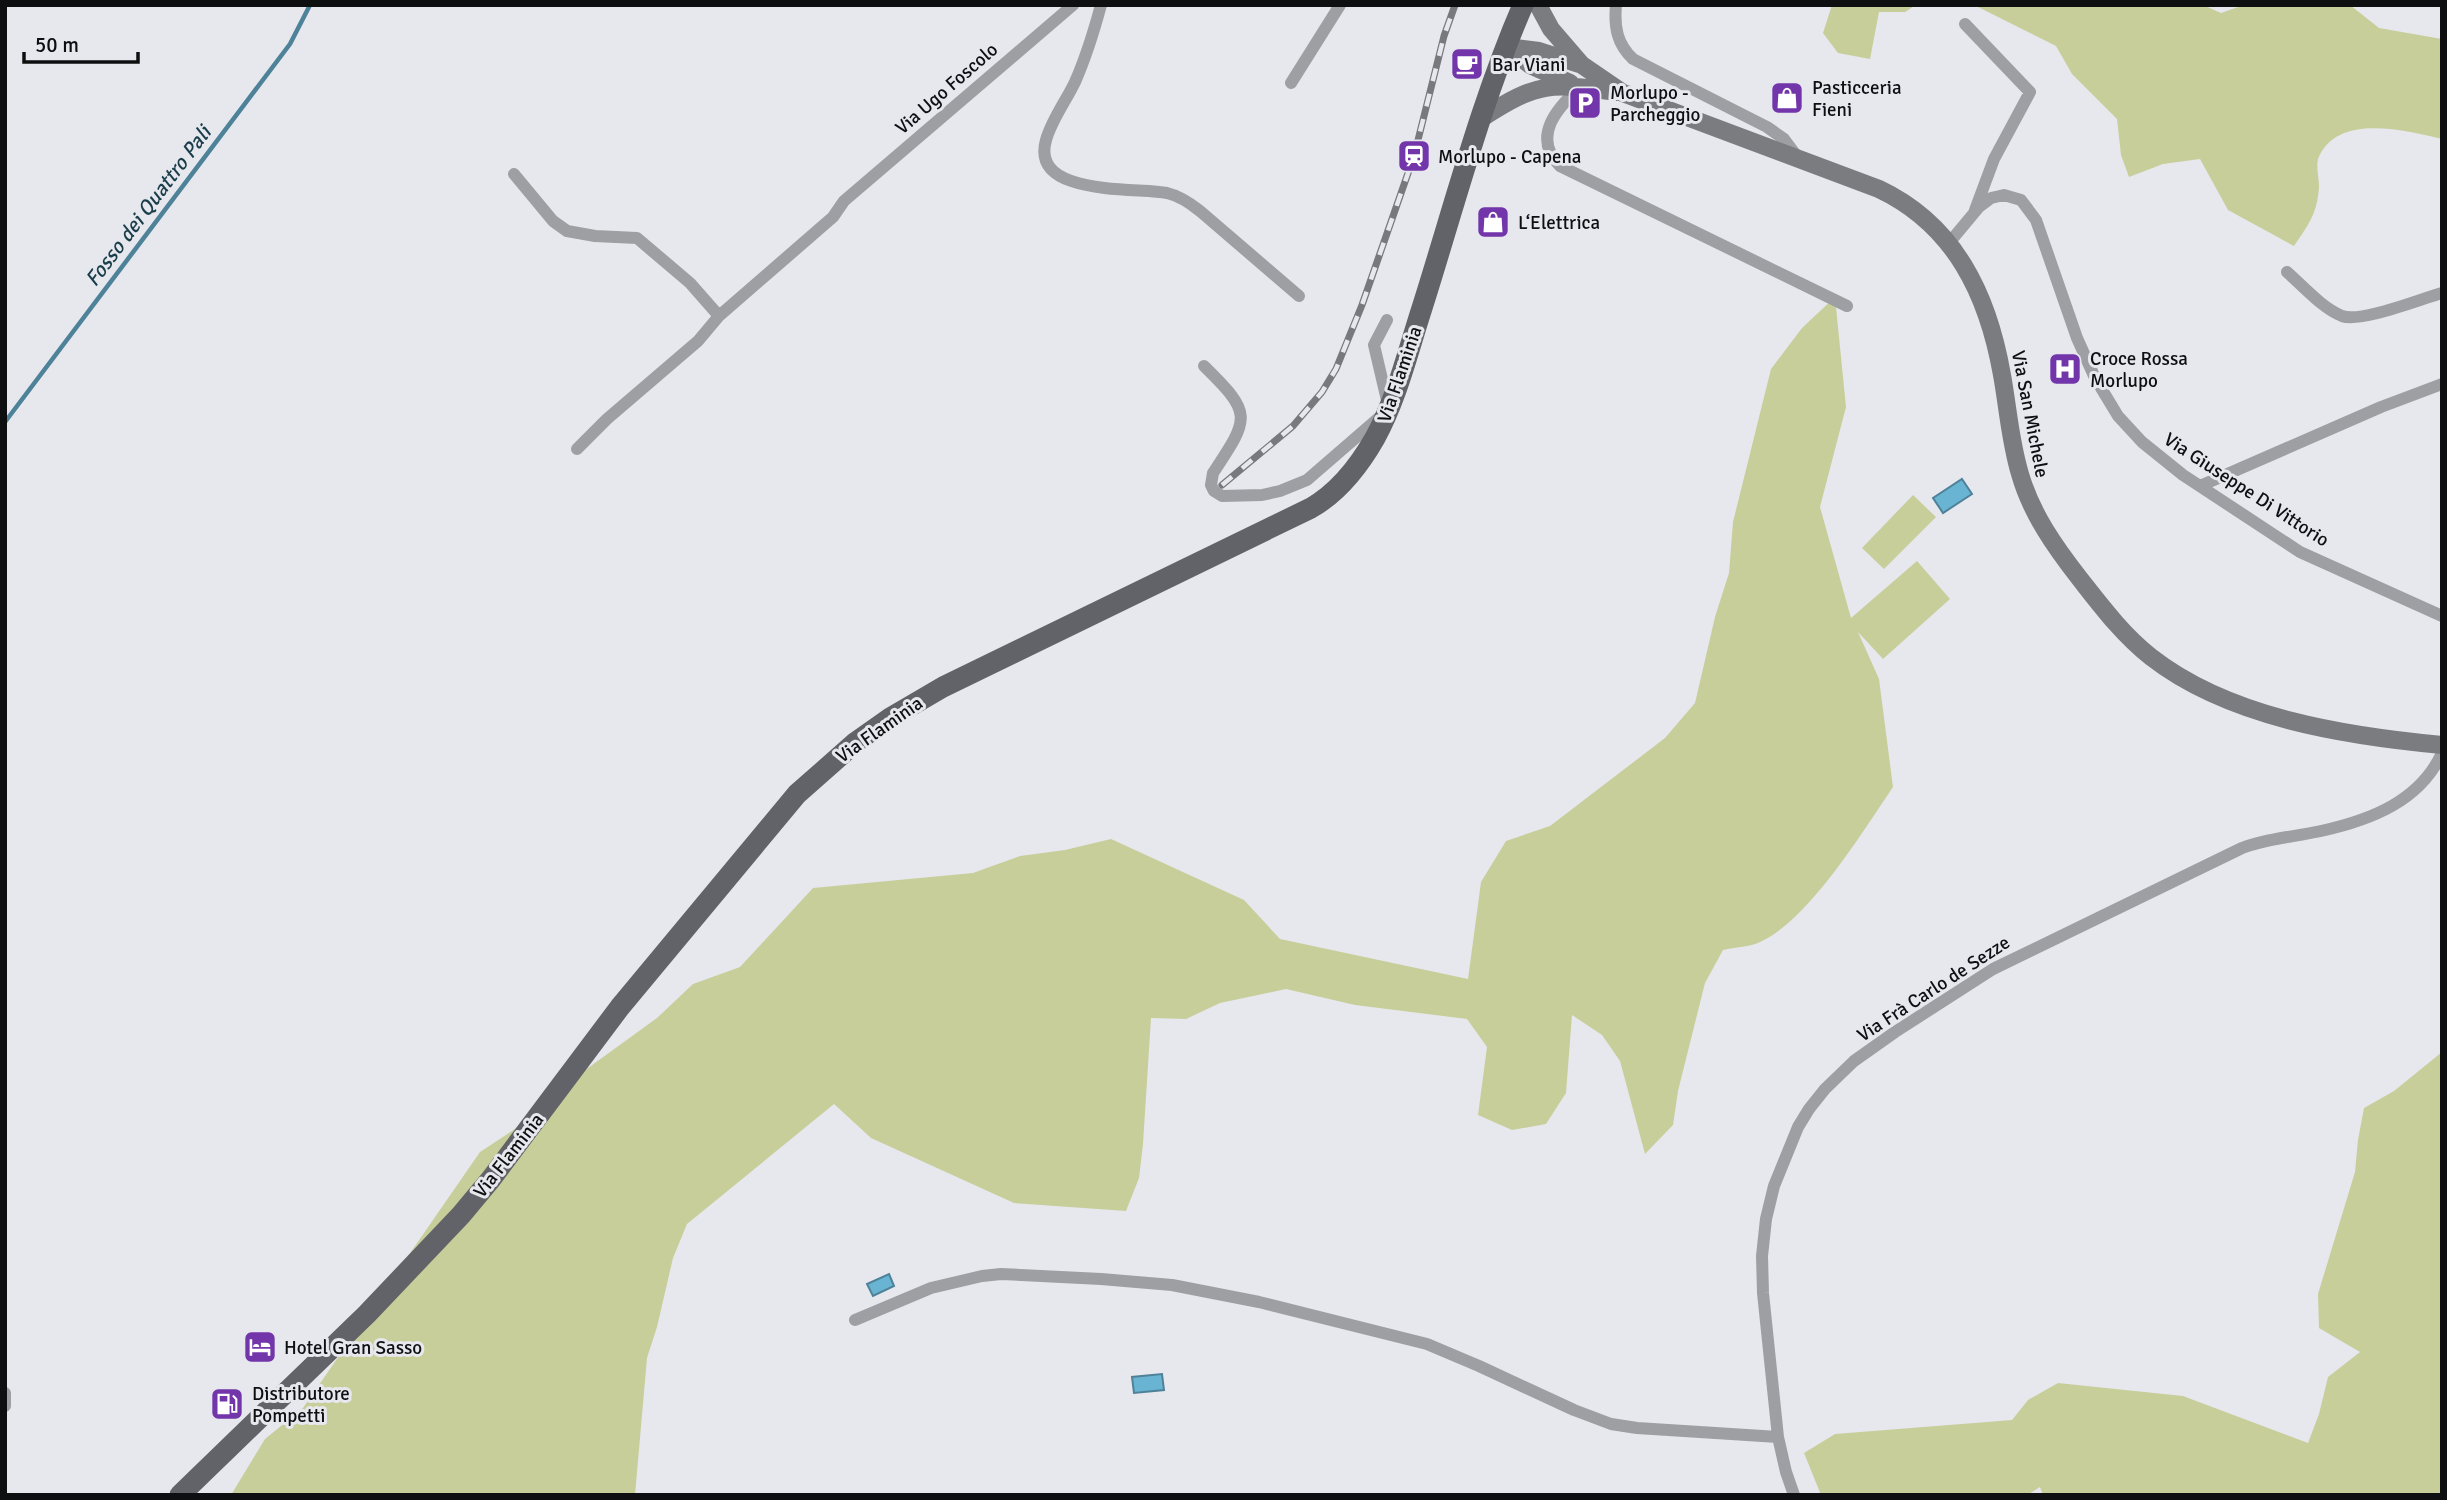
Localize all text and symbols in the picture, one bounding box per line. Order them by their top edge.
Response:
scale bar [24,21,138,65]
text: 50 m [35,32,79,58]
street label: Via Ugo Foscolo [890,38,1003,140]
cafe icon: Bar Viani [1448,45,1486,83]
place label: Bar Viani [1492,53,1566,77]
place label: Pasticceria Fieni [1812,76,1902,122]
shop icon: Pasticceria Fieni [1768,79,1806,117]
place label: Morlupo - Parcheggio [1610,81,1701,127]
parking icon: Morlupo - Parcheggio [1566,84,1604,122]
water label: Fosso dei Quattro Pali [79,119,218,291]
station icon: Morlupo - Capena [1395,137,1433,175]
place label: Morlupo - Capena [1438,145,1581,169]
shop icon: L‘Elettrica [1474,203,1512,241]
place label: L‘Elettrica [1518,211,1600,235]
street label: Via Flaminia [1372,323,1428,426]
place label: Croce Rossa Morlupo [2090,347,2188,393]
street label: Via San Michele [2006,349,2054,480]
hospital icon: Croce Rossa Morlupo [2046,350,2084,388]
street label: Via Giuseppe Di Vittorio [2159,427,2334,552]
street label: Via Flaminia [832,691,928,768]
street label: Via Frà Carlo de Sezze [1853,930,2014,1047]
street label: Via Flaminia [468,1109,549,1203]
hotel icon: Hotel Gran Sasso [241,1328,279,1366]
place label: Hotel Gran Sasso [284,1336,422,1360]
place label: Distributore Pompetti [252,1382,350,1428]
fuel station icon: Distributore Pompetti [208,1385,246,1423]

